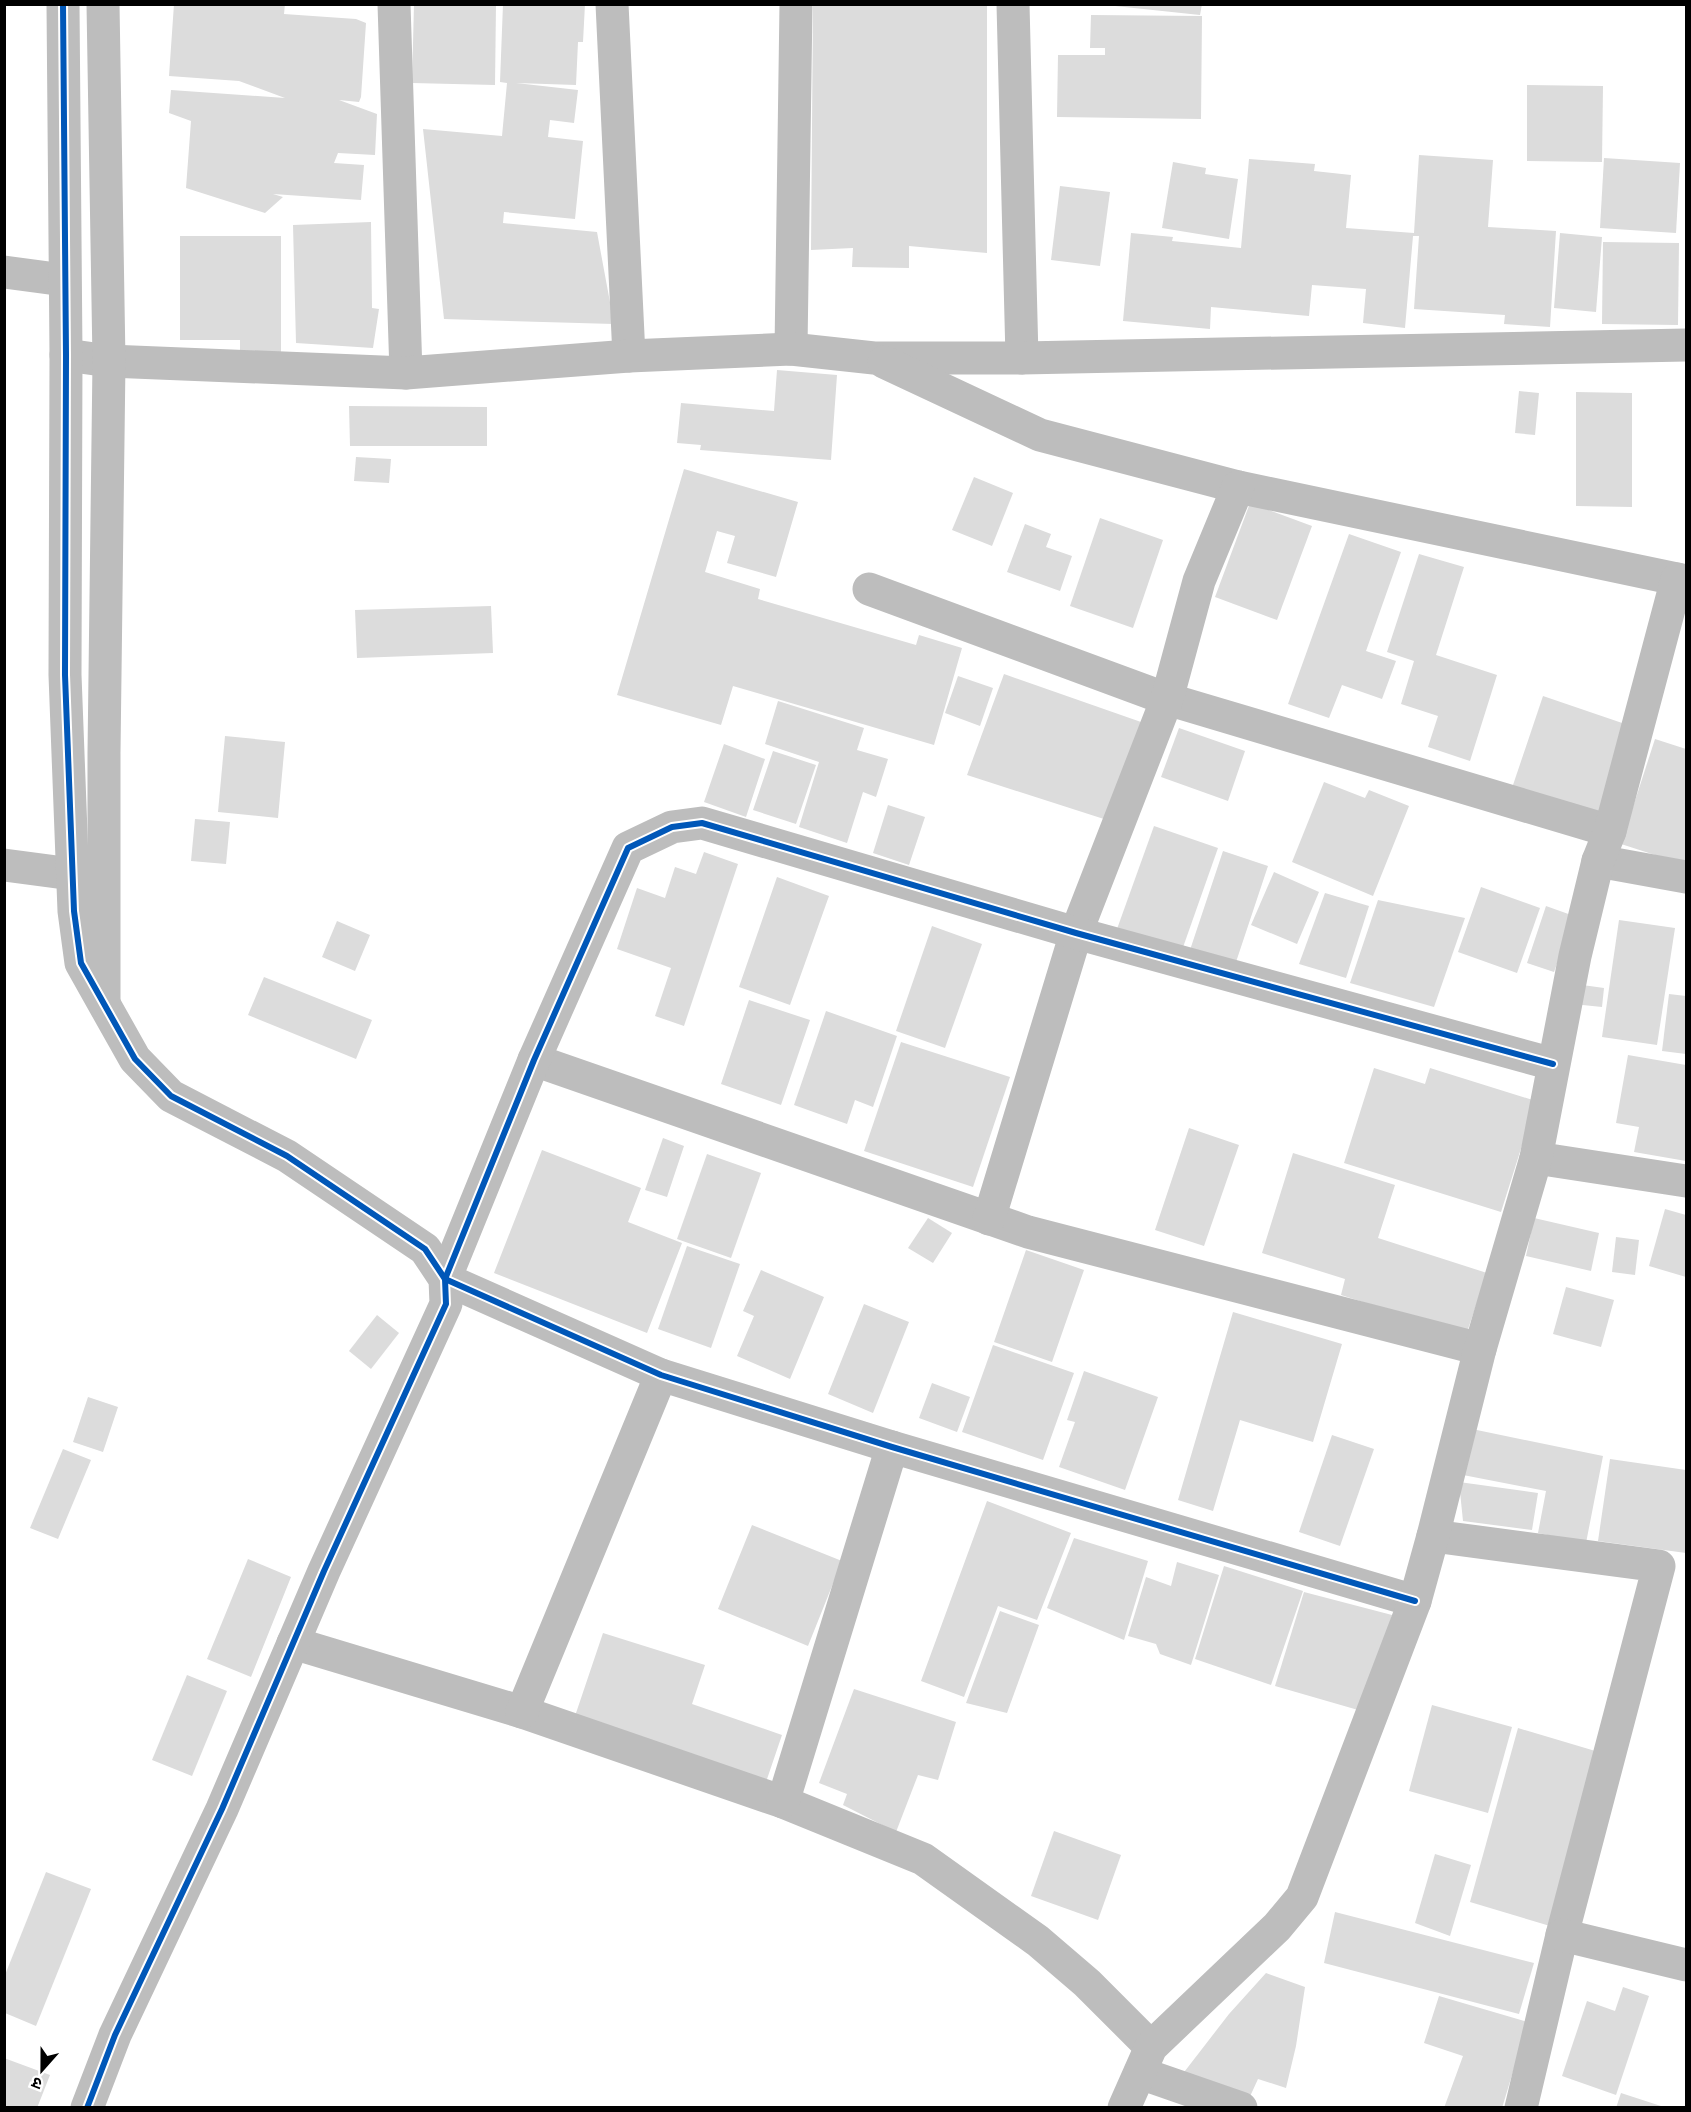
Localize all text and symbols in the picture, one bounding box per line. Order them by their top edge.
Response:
north arrow [12,2040,72,2100]
text: उ [28,2072,45,2095]

